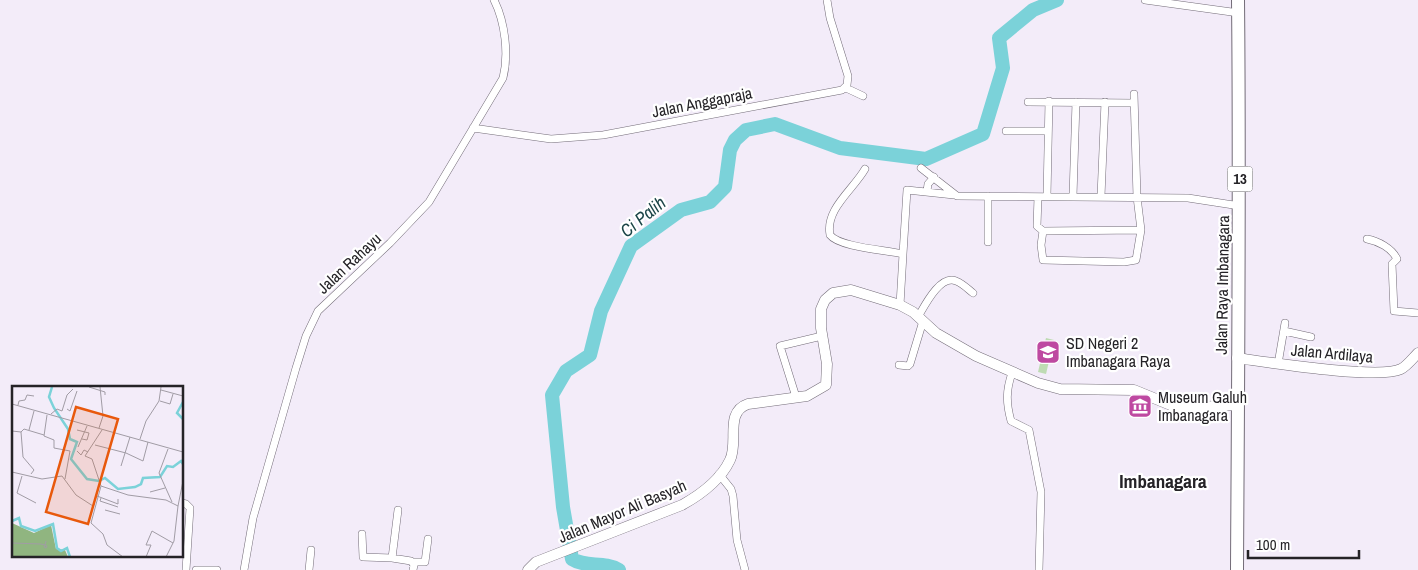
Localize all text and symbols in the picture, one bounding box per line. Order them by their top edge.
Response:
street label: Jalan Anggapraja [650,81,755,122]
road number: 13 [1228,166,1252,192]
water label: Ci Palih [614,190,671,243]
street label: Jalan Raya Imbanagara [1210,214,1234,355]
street label: Jalan Rahayu [312,228,386,298]
place label: SD Negeri 2 Imbanagara Raya [1066,332,1171,372]
street label: Jalan Ardilaya [1290,338,1375,368]
school or university icon: SD Negeri 2 Imbanagara Raya [1035,339,1061,365]
inset map [12,386,184,558]
place label: Museum Galuh Imbanagara [1158,386,1247,426]
museum icon: Museum Galuh Imbanagara [1127,393,1153,419]
district label: Imbanagara [1119,468,1207,494]
street label: Jalan Mayor Ali Basyah [555,474,689,548]
scale bar [1248,528,1359,560]
text: 100 m [1256,534,1290,555]

